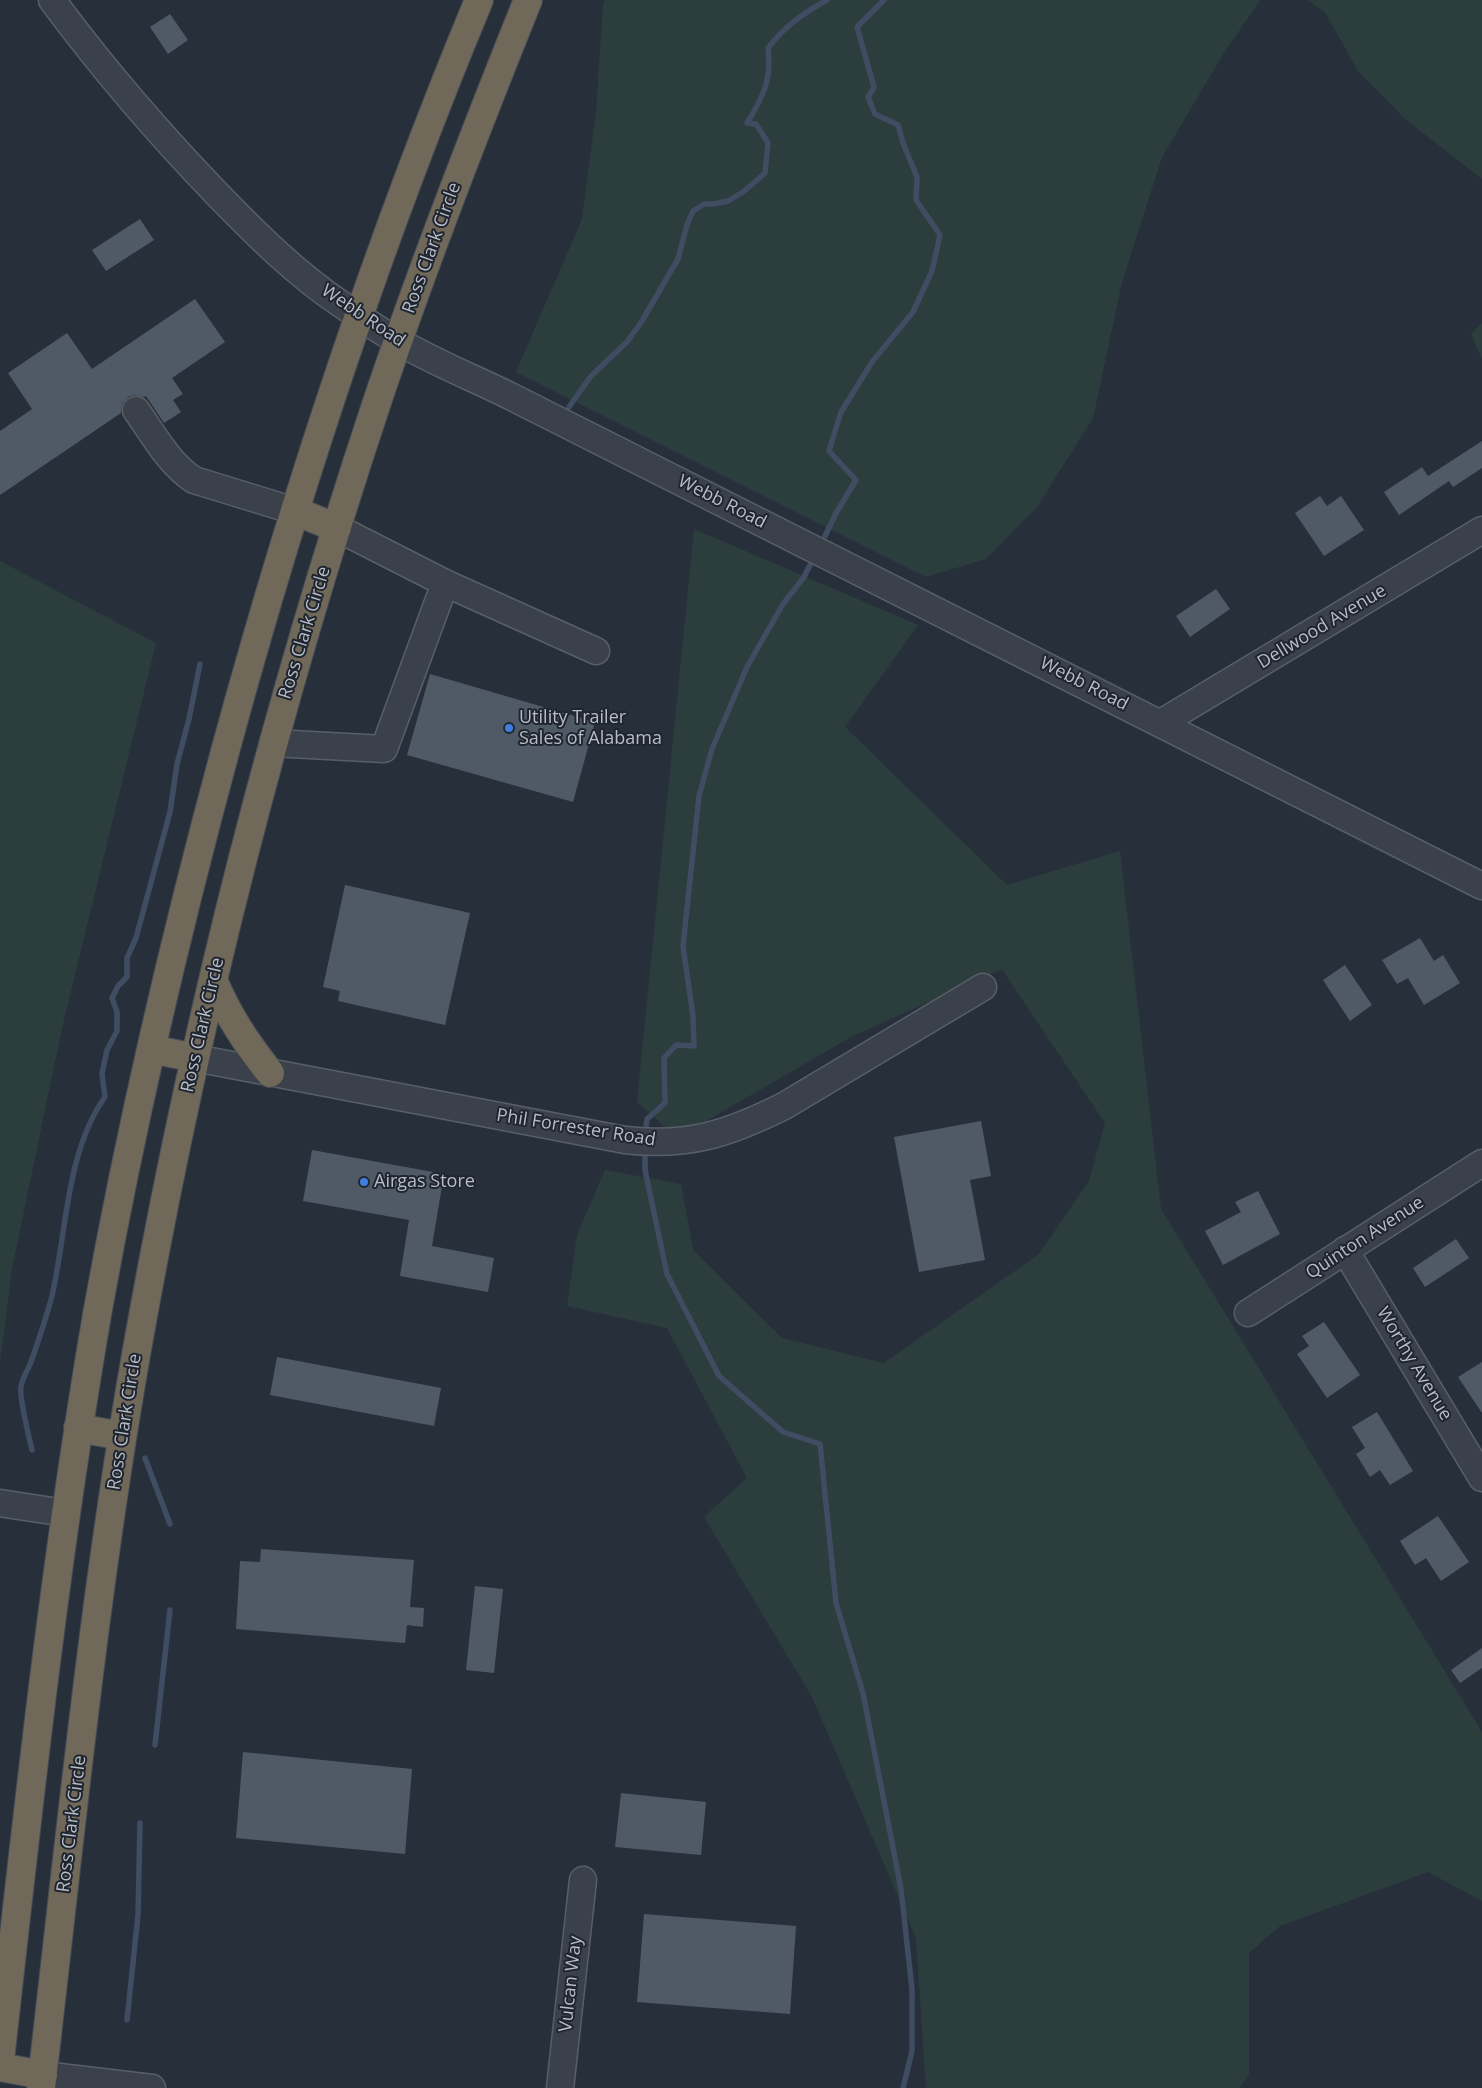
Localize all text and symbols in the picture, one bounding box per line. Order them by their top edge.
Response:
street label: Ross Clark Circle [398,180,466,316]
street label: Webb Road [317,280,409,352]
street label: Webb Road [674,470,770,534]
street label: Ross Clark Circle [275,564,335,702]
street label: Dellwood Avenue [1254,580,1390,674]
street label: Webb Road [1036,652,1132,716]
place label: Utility Trailer Sales of Alabama [519,707,662,750]
marker: Utility Trailer Sales of Alabama [503,722,515,734]
street label: Ross Clark Circle [177,956,229,1094]
street label: Phil Forrester Road [495,1105,657,1151]
place label: Airgas Store [374,1171,475,1193]
marker: Airgas Store [358,1176,370,1188]
street label: Quinton Avenue [1302,1192,1428,1284]
street label: Worthy Avenue [1372,1303,1456,1425]
street label: Ross Clark Circle [104,1352,146,1492]
street label: Ross Clark Circle [53,1754,91,1894]
street label: Vulcan Way [555,1935,587,2033]

